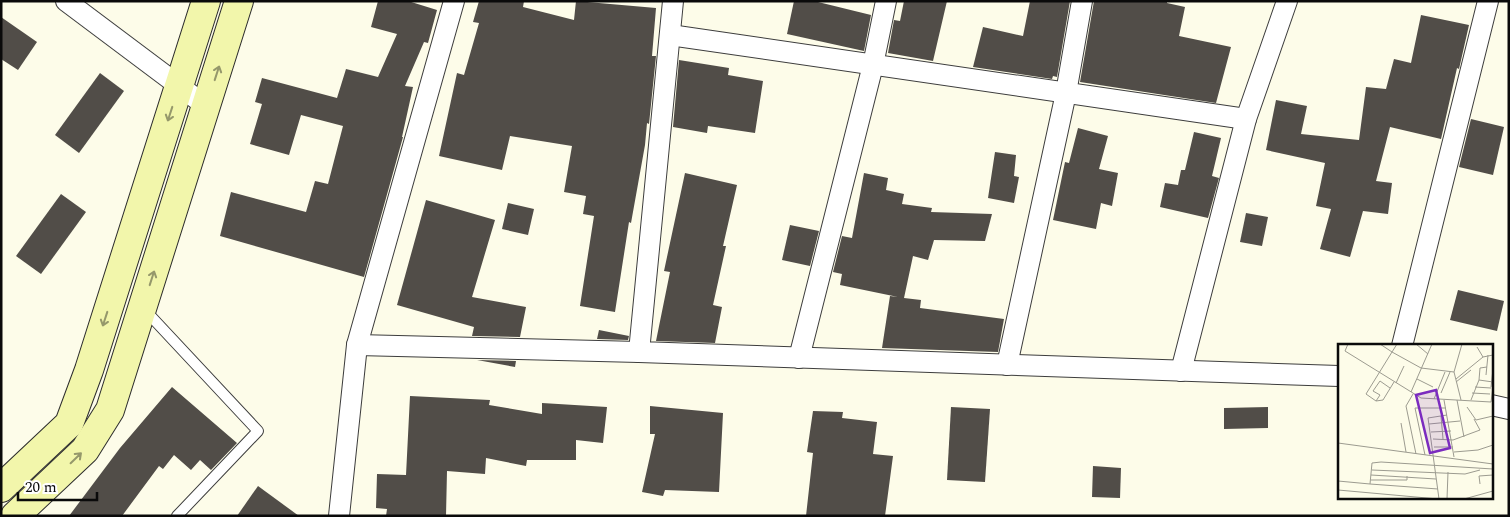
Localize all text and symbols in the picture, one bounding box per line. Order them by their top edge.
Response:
one-way arrow [212,65,222,81]
one-way arrow [165,106,174,122]
one-way arrow [147,270,157,286]
one-way arrow [100,311,110,327]
inset map [1338,344,1492,500]
one-way arrow [70,452,83,464]
scale bar [18,470,96,502]
text: 20 m [25,476,57,499]

